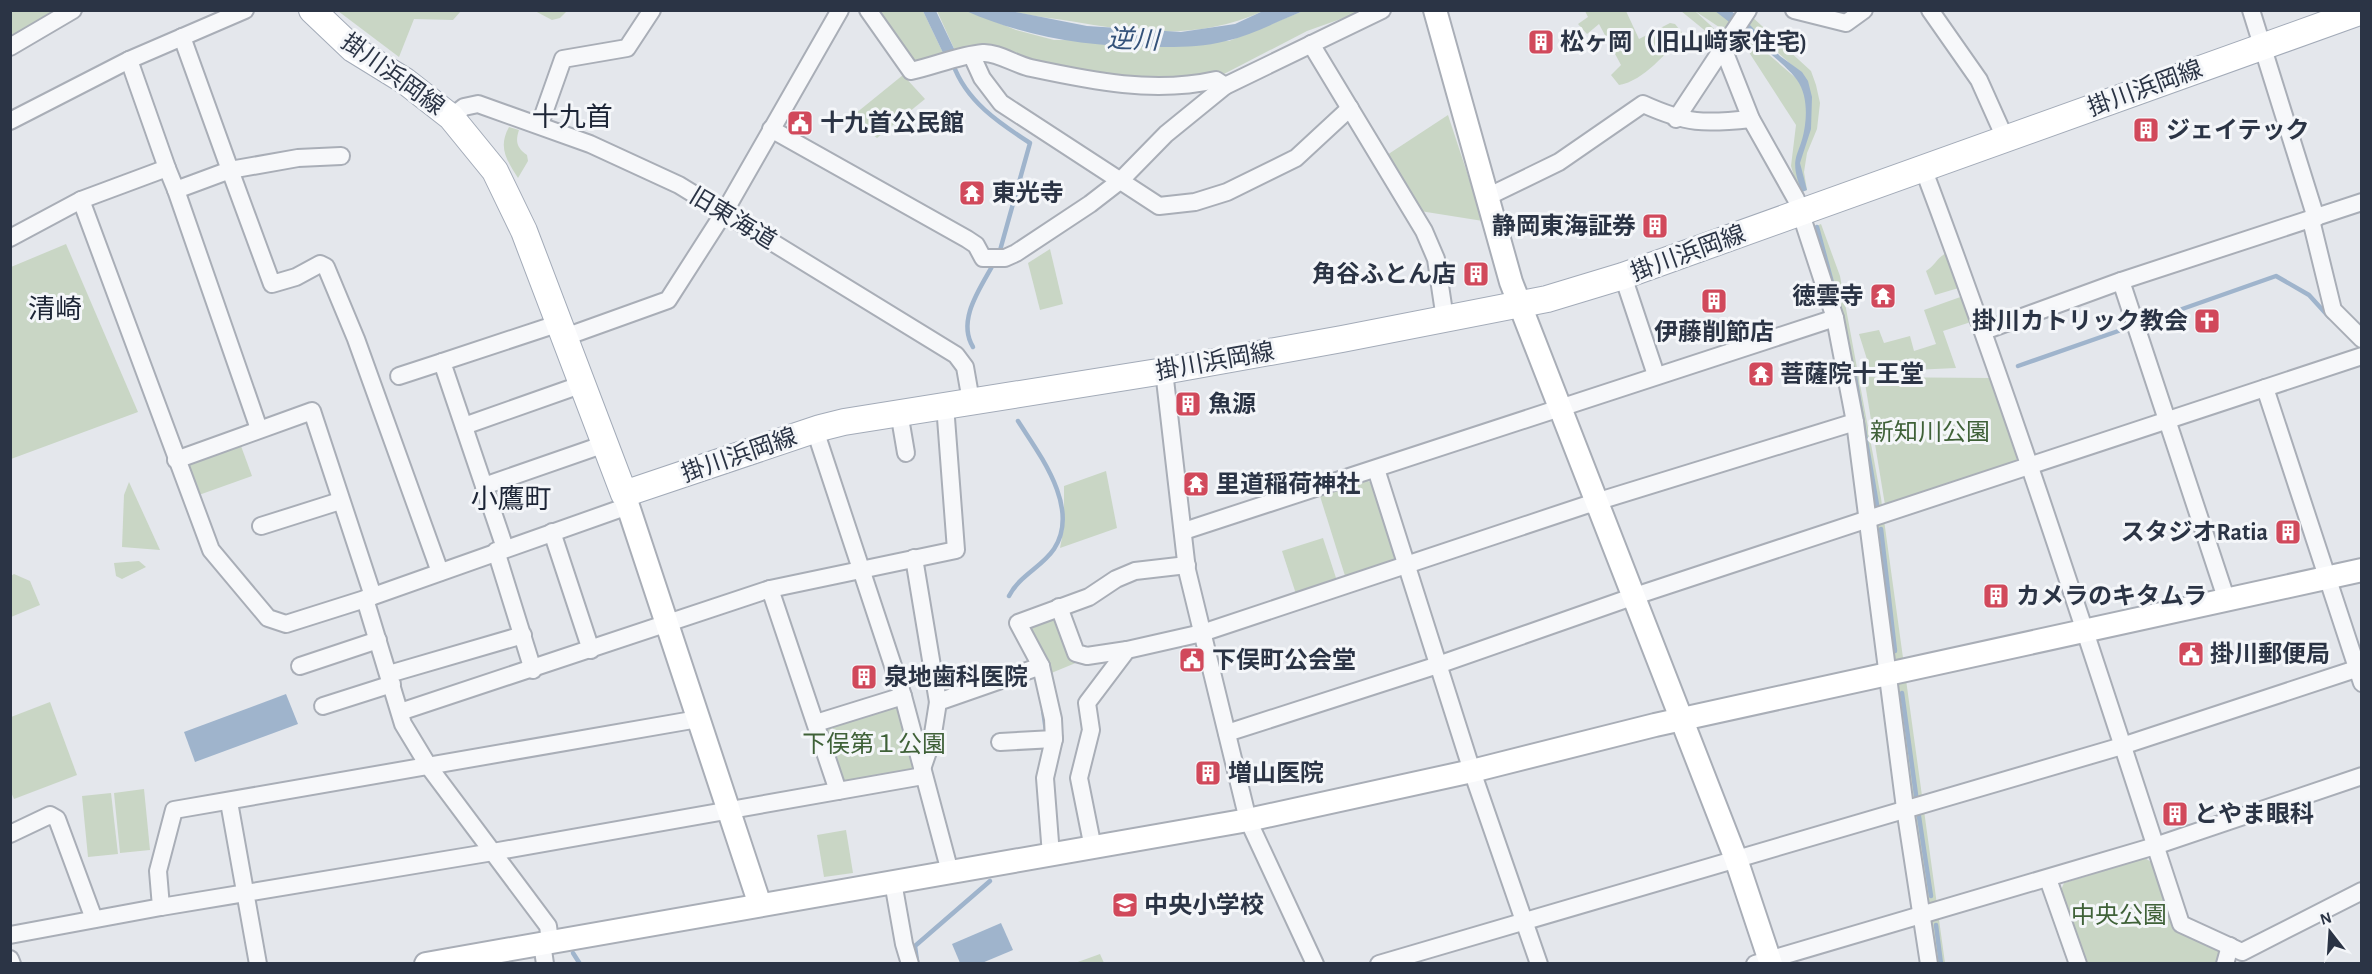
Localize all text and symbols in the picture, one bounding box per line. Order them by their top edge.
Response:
water label: 逆川 [1107,25,1162,54]
building icon: 松ヶ岡（旧山﨑家住宅) [1526,27,1556,57]
street label: 掛川浜岡線 [337,28,449,120]
place label: 松ヶ岡（旧山﨑家住宅) [1560,29,1807,55]
street label: 掛川浜岡線 [2084,55,2206,121]
district label: 十九首 [532,103,613,131]
public building icon: 十九首公民館 [785,108,815,138]
place label: 十九首公民館 [820,110,964,136]
building icon: ジェイテック [2131,115,2161,145]
place label: ジェイテック [2166,118,2310,143]
temple icon: 東光寺 [957,178,987,208]
place label: 東光寺 [992,180,1064,206]
street label: 旧東海道 [685,182,781,254]
building icon: 静岡東海証券 [1640,211,1670,241]
place label: 静岡東海証券 [1492,213,1636,239]
street label: 掛川浜岡線 [1627,220,1749,286]
building icon: 角谷ふとん店 [1461,259,1491,289]
place label: 角谷ふとん店 [1312,261,1456,287]
temple icon: 徳雲寺 [1868,281,1898,311]
place label: 徳雲寺 [1792,283,1864,309]
building icon: 伊藤削節店 [1699,286,1729,316]
district label: 清崎 [28,295,82,323]
church icon: 掛川カトリック教会 [2192,306,2222,336]
place label: 掛川カトリック教会 [1972,308,2188,334]
place label: 伊藤削節店 [1654,319,1774,345]
street label: 掛川浜岡線 [1154,338,1276,384]
temple icon: 菩薩院十王堂 [1746,359,1776,389]
place label: 菩薩院十王堂 [1780,361,1924,387]
building icon: 魚源 [1173,389,1203,419]
place label: 魚源 [1208,391,1256,417]
park label: 新知川公園 [1870,419,1990,445]
street label: 掛川浜岡線 [678,423,800,487]
temple icon: 里道稲荷神社 [1181,469,1211,499]
place label: 里道稲荷神社 [1216,471,1360,497]
district label: 小鷹町 [471,485,552,513]
building icon: スタジオRatia [2273,517,2303,547]
place label: スタジオRatia [2121,519,2268,545]
building icon: カメラのキタムラ [1981,581,2011,611]
place label: カメラのキタムラ [2016,583,2207,609]
public building icon: 掛川郵便局 [2176,639,2206,669]
place label: 掛川郵便局 [2210,641,2330,667]
public building icon: 下俣町公会堂 [1177,645,1207,675]
place label: 下俣町公会堂 [1212,647,1356,673]
building icon: 泉地歯科医院 [849,662,879,692]
place label: 泉地歯科医院 [884,664,1028,690]
park label: 下俣第１公園 [802,731,946,757]
building icon: 増山医院 [1193,758,1223,788]
place label: 増山医院 [1228,760,1324,786]
building icon: とやま眼科 [2160,799,2190,829]
place label: とやま眼科 [2194,801,2314,827]
school or university icon: 中央小学校 [1110,890,1140,920]
place label: 中央小学校 [1144,892,1264,918]
park label: 中央公園 [2071,902,2167,928]
north arrow [2300,902,2360,962]
text: N [2318,909,2334,928]

